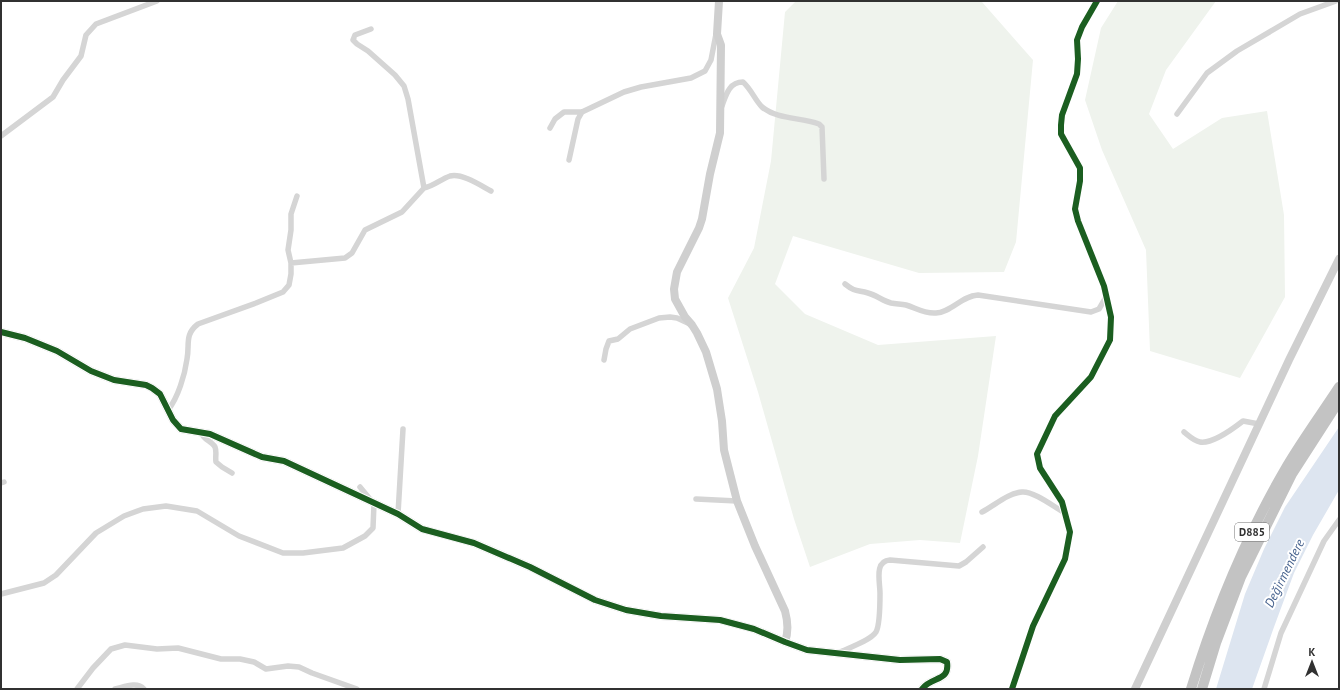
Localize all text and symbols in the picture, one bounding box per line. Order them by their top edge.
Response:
road number: D885 [1235,523,1269,541]
water label: Değirmendere [1261,536,1308,610]
north arrow [1292,642,1332,682]
text: K [1309,645,1316,659]

